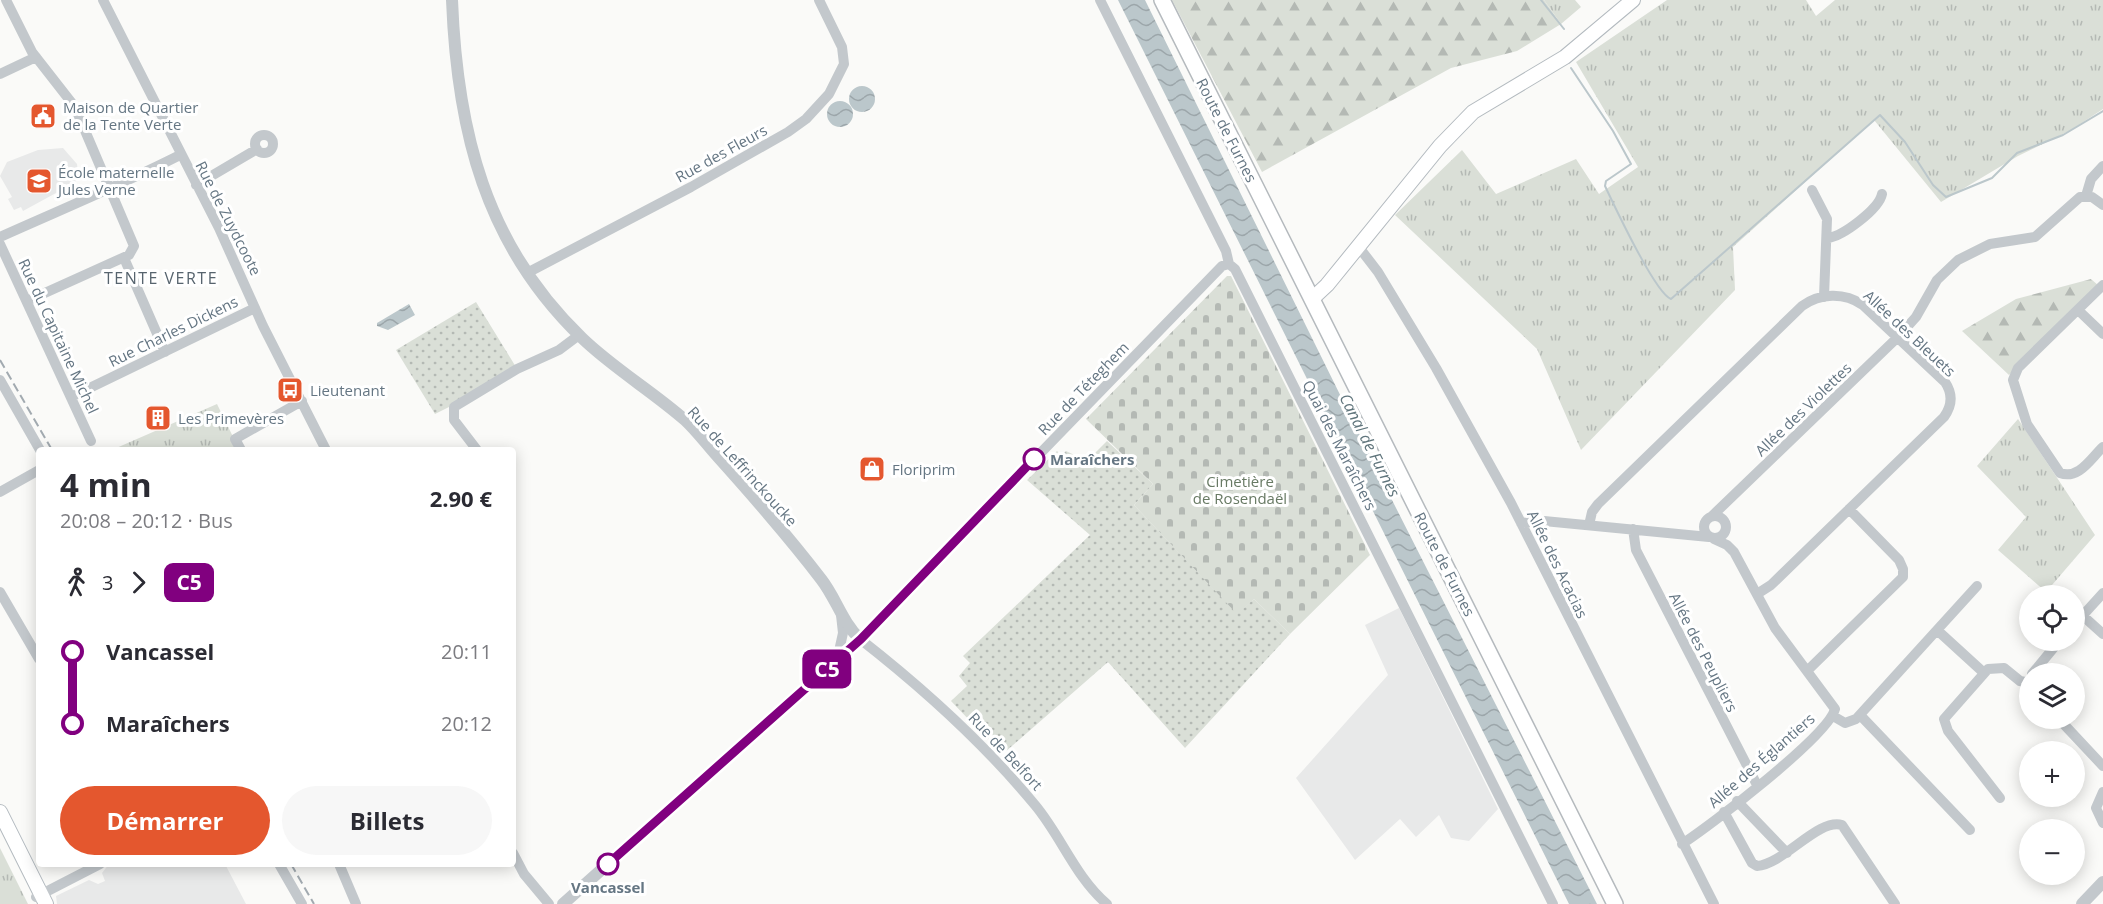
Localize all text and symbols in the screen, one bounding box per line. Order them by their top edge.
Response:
street label: Route de Furnes [1192,74,1262,186]
place label: Maison de Quartier de la Tente Verte [63,97,198,134]
public building icon: Maison de Quartier de la Tente Verte [28,101,58,131]
street label: Rue des Fleurs [672,120,770,186]
street label: Rue de Zuydcoote [192,157,266,279]
place label: École maternelle Jules Verne [56,162,174,199]
school or university icon: École maternelle Jules Verne [24,166,54,196]
street label: Rue du Capitaine Michel [14,255,104,417]
district label: TENTE VERTE [104,267,218,289]
street label: Allée des Bleuets [1860,285,1960,381]
street label: Rue Charles Dickens [105,291,241,371]
street label: Rue de Téteghem [1033,337,1133,439]
street label: Allée des Violettes [1750,358,1856,460]
bus stop icon: Lieutenant [275,375,305,405]
street label: Quai des Maraîchers [1298,376,1382,514]
place label: Lieutenant [310,380,385,400]
water label: Canal de Furnes [1334,389,1406,501]
street label: Rue de Leffrinckoucke [684,402,802,530]
building icon: Les Primevères [143,403,173,433]
place label: Les Primevères [178,408,284,428]
marker: Maraîchers [1023,448,1045,470]
place label: Maraîchers [1050,449,1134,469]
shop icon: Floriprim [857,454,887,484]
place label: Floriprim [892,459,955,479]
text: 4 min [60,462,152,507]
park label: Cimetière de Rosendaël [1193,471,1287,508]
text: 2.90 € [430,483,492,513]
text: 20:08 – 20:12 · Bus [60,507,233,534]
street label: Allée des Acacias [1523,507,1593,621]
street label: Route de Furnes [1410,508,1480,620]
icon: walk [60,566,93,599]
icon: forward [122,566,155,599]
text: C5 [176,568,202,596]
text: 3 [102,569,113,596]
map controls [2019,585,2085,885]
button: locate [2019,585,2085,651]
street label: Allée des Peupliers [1665,589,1743,715]
text: Vancassel [106,636,214,666]
text: 20:11 [441,638,492,665]
line badge: C5 [800,650,854,688]
text: C5 [814,655,840,683]
button: layers [2019,663,2085,729]
text: Maraîchers [106,708,230,738]
street label: Rue de Belfort [965,708,1047,794]
street label: Allée des Églantiers [1703,708,1819,812]
text: 20:12 [441,710,492,737]
button: + [2019,741,2085,807]
button: Démarrer [60,786,270,855]
button: Billets [282,786,492,855]
button: − [2019,819,2085,885]
marker: Vancassel [597,853,619,875]
place label: Vancassel [571,877,645,897]

